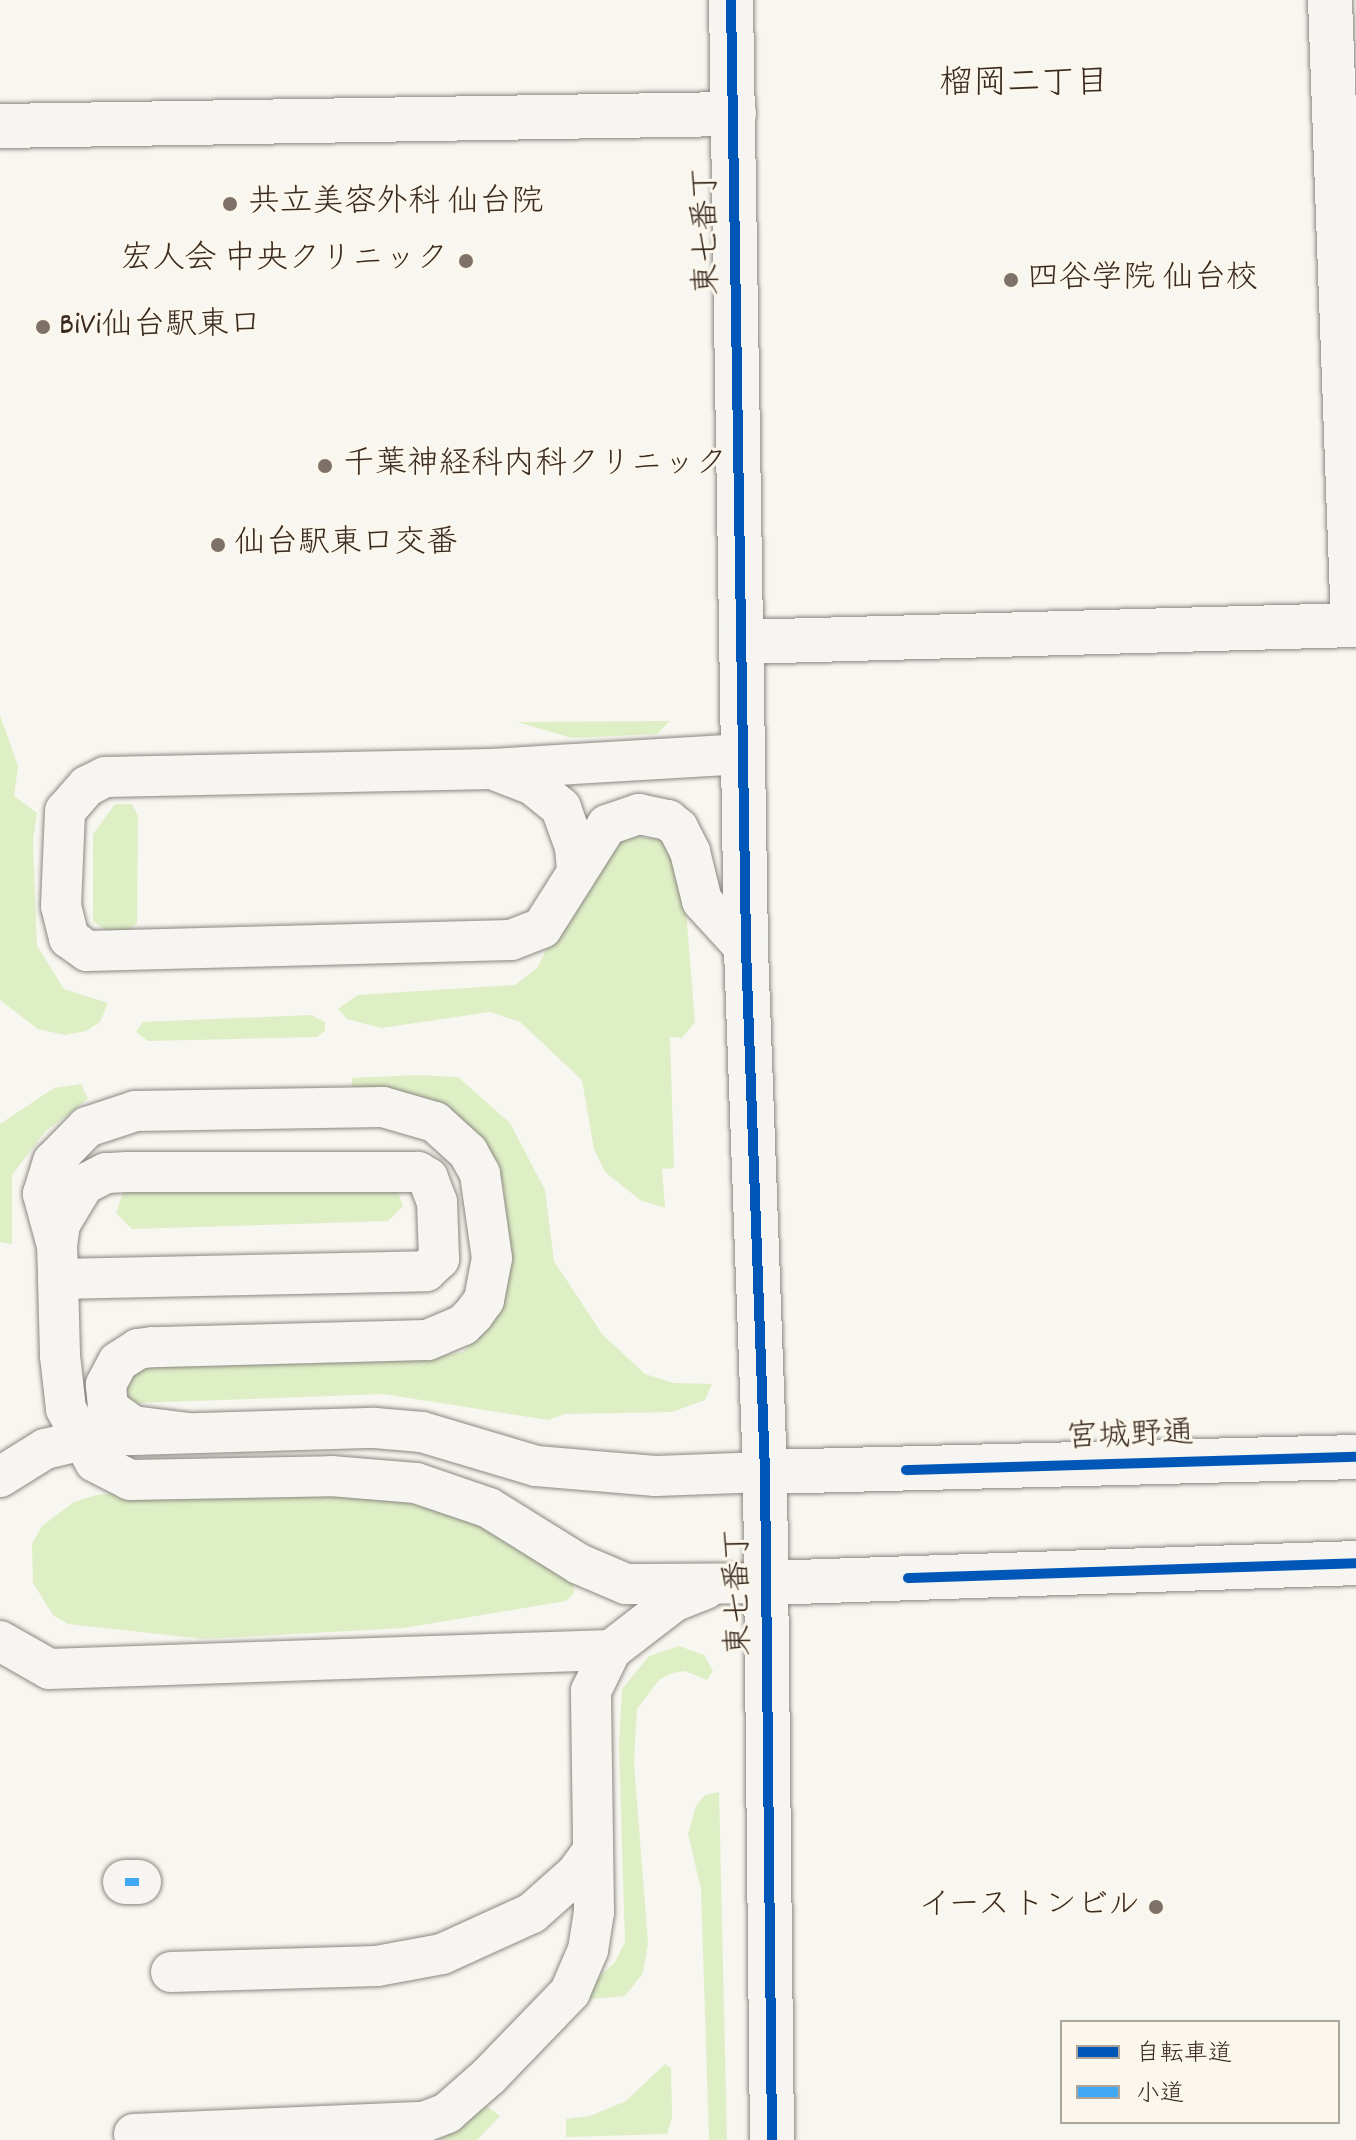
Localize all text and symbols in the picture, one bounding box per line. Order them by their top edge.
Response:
district label: 榴岡二丁目 [939,66,1109,106]
street label: 東七番丁 [689,167,729,295]
place label: 共立美容外科 仙台院 [248,185,543,223]
marker: 共立美容外科 仙台院 [219,193,241,215]
place label: 宏人会 中央クリニック [121,242,448,280]
marker: 宏人会 中央クリニック [455,250,477,272]
place label: 四谷学院 仙台校 [1027,261,1258,299]
marker: 四谷学院 仙台校 [1002,271,1020,289]
place label: BiVi仙台駅東口 [59,308,261,346]
marker: BiVi仙台駅東口 [34,318,52,336]
place label: 千葉神経科内科クリニック [343,447,727,485]
marker: 千葉神経科内科クリニック [314,455,336,477]
place label: 仙台駅東口交番 [234,526,458,564]
marker: 仙台駅東口交番 [209,536,227,554]
street label: 宮城野通 [1065,1417,1195,1459]
street label: 東七番丁 [721,1528,761,1656]
place label: イーストンビル [919,1888,1140,1926]
marker: イーストンビル [1147,1898,1165,1916]
legend [1060,2020,1340,2124]
text: 自転車道 [1136,2038,1232,2072]
text: 小道 [1136,2078,1184,2112]

